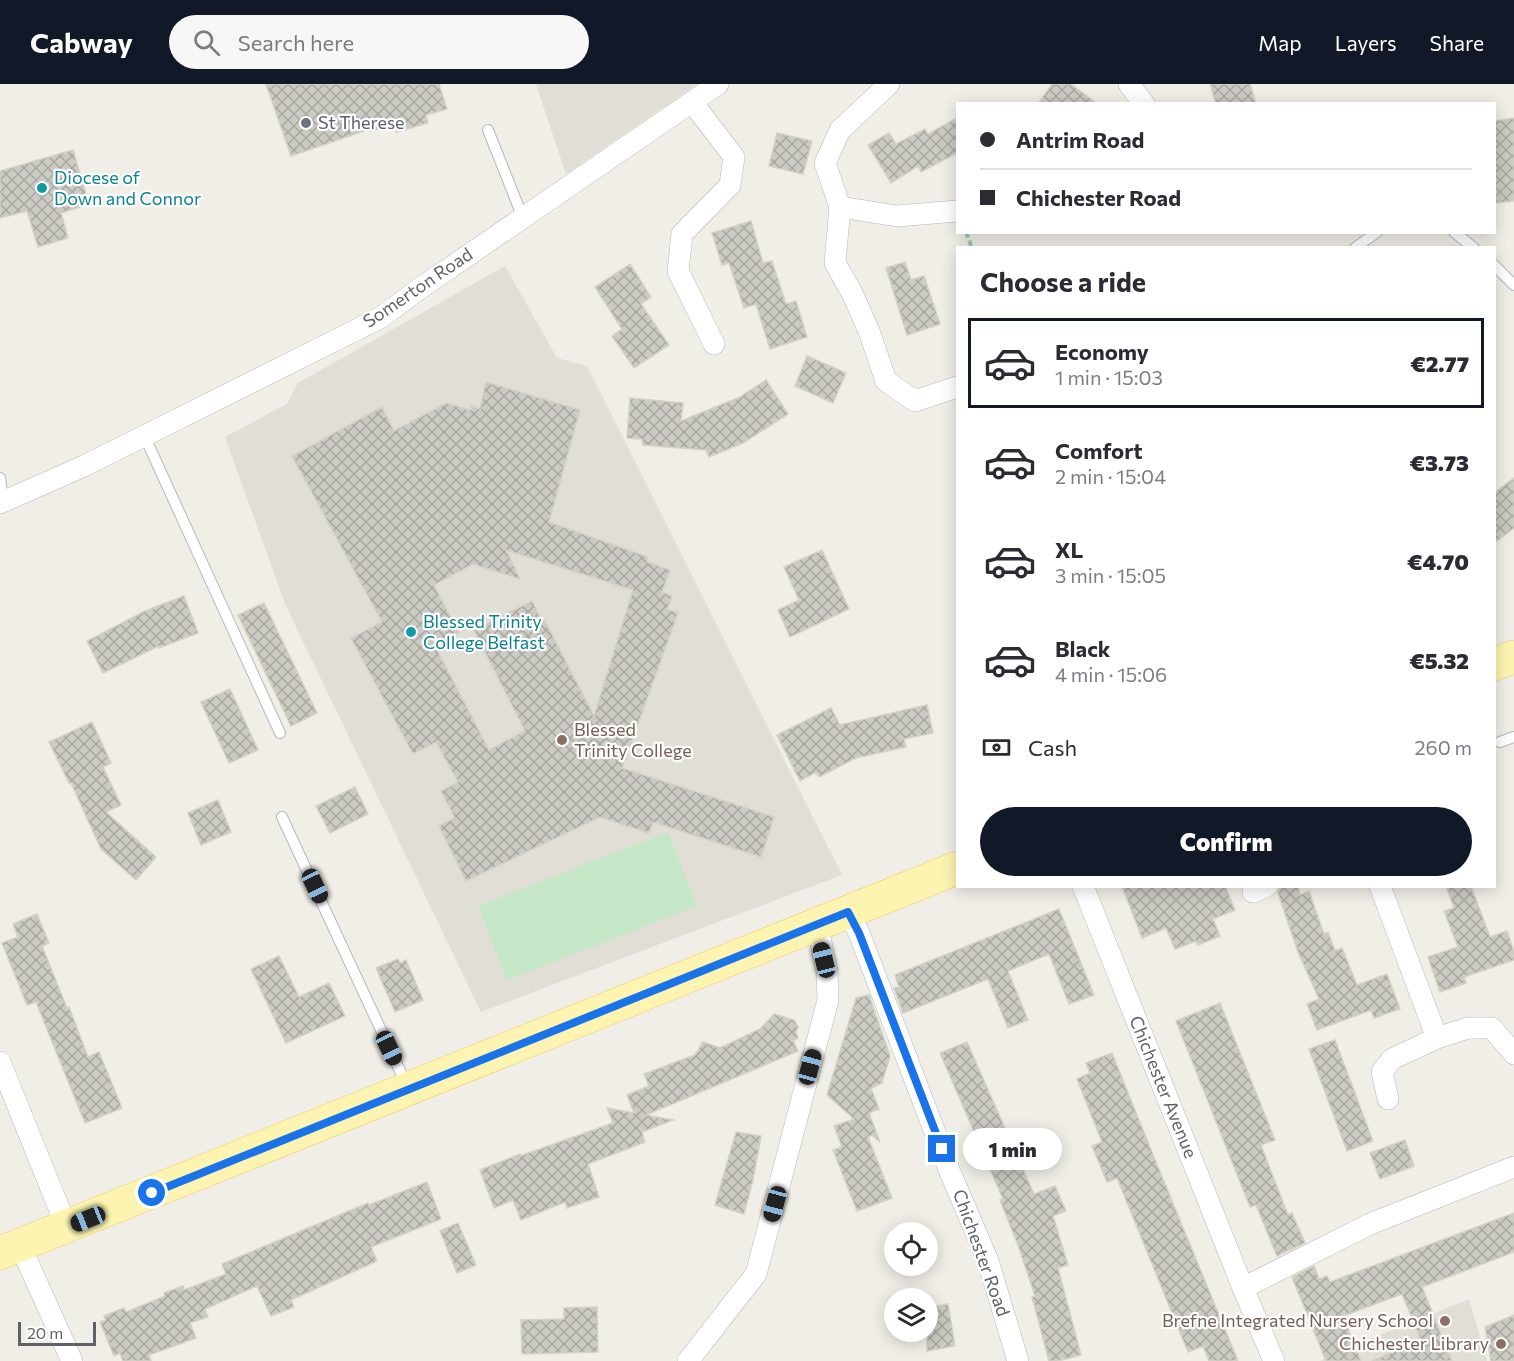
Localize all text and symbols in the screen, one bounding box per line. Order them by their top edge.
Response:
search box [169,15,589,69]
text: Cabway [30,25,133,59]
icon: search [190,26,223,59]
text: Search here [238,29,354,56]
text: Map [1258,30,1302,55]
text: Layers [1335,30,1397,55]
text: Share [1430,30,1484,55]
place label: St Therese [318,111,405,133]
marker: St Therese [299,116,313,130]
text: Antrim Road [1016,126,1144,153]
place label: Diocese of Down and Connor [54,166,201,209]
marker: Diocese of Down and Connor [35,181,49,195]
text: Chichester Road [1016,184,1181,211]
street label: Somerton Road [358,242,476,332]
text: Choose a ride [980,265,1146,298]
icon: car [983,336,1037,390]
text: Economy [1055,338,1149,365]
text: €2.77 [1410,350,1469,377]
text: 1 min · 15:03 [1055,365,1163,389]
icon: car [983,435,1037,489]
text: Comfort [1055,437,1143,464]
text: €3.73 [1410,449,1469,476]
text: 2 min · 15:04 [1055,464,1166,488]
icon: car [983,534,1037,588]
text: XL [1055,536,1083,563]
text: €4.70 [1407,548,1469,575]
text: 3 min · 15:05 [1055,563,1166,587]
place label: Blessed Trinity College Belfast [423,610,545,653]
marker: Blessed Trinity College Belfast [404,625,418,639]
icon: car [983,633,1037,687]
text: Black [1055,635,1110,662]
text: €5.32 [1409,647,1469,674]
text: 4 min · 15:06 [1055,662,1167,686]
place label: Blessed Trinity College [574,718,692,761]
icon: cash [980,731,1013,764]
marker: Blessed Trinity College [555,733,569,747]
text: Cash [1028,734,1077,761]
text: 260 m [1414,735,1472,759]
button: Confirm [980,807,1472,876]
car [299,866,331,906]
car [811,940,837,980]
street label: Chichester Avenue [1125,1012,1203,1161]
car [373,1028,405,1068]
car [797,1047,823,1087]
callout: 1 min [963,1128,1062,1170]
route end [928,1135,955,1162]
text: 1 min [988,1137,1037,1161]
route start [138,1179,165,1206]
car [762,1184,788,1224]
street label: Chichester Road [949,1186,1015,1319]
car [68,1204,108,1234]
map controls [884,1222,938,1342]
button: locate [884,1222,938,1276]
button: layers [884,1288,938,1342]
place label: Brefne Integrated Nursery School [1162,1309,1433,1331]
marker: Brefne Integrated Nursery School [1438,1314,1452,1328]
scale bar [18,1319,96,1346]
text: 20 m [27,1323,63,1342]
place label: Chichester Library [1339,1332,1489,1354]
marker: Chichester Library [1494,1337,1508,1351]

